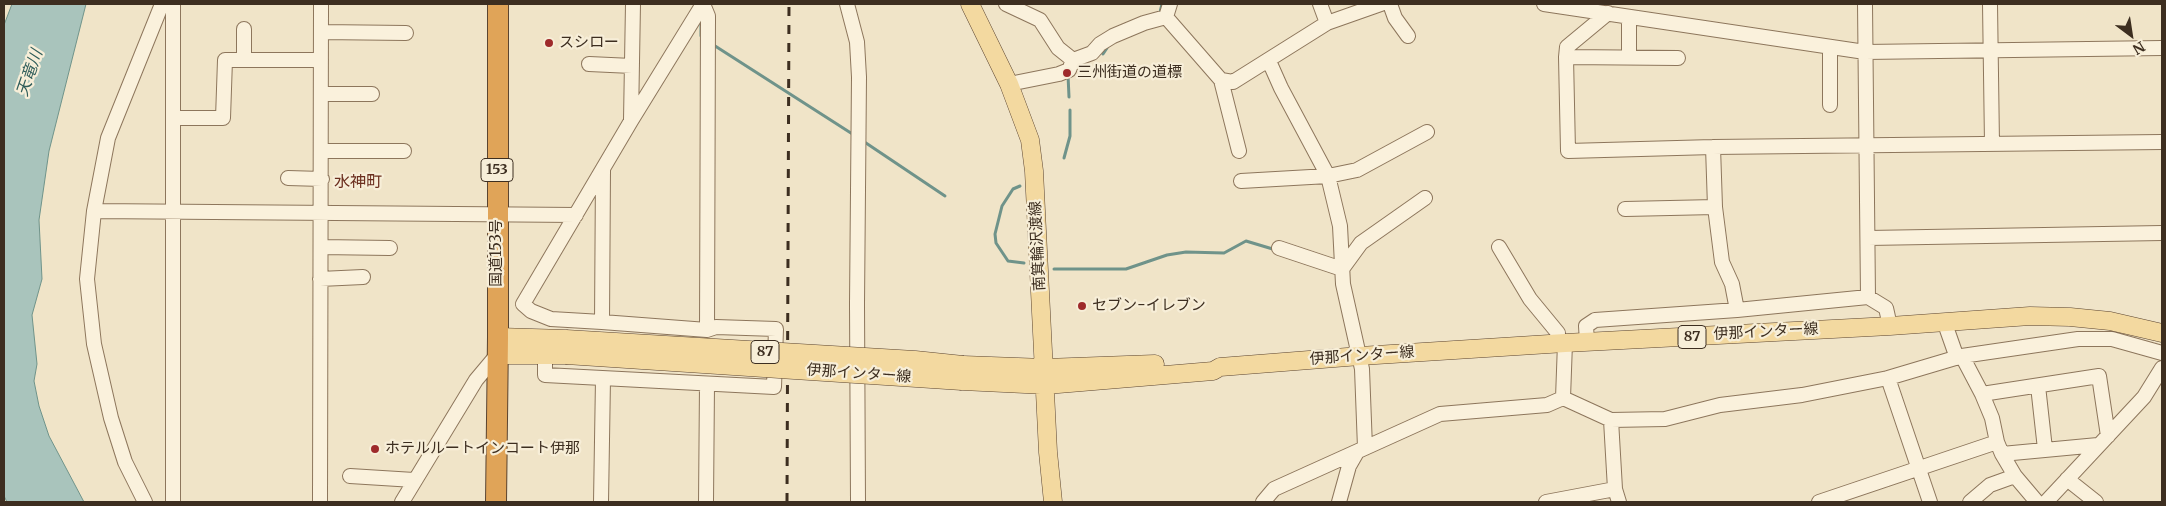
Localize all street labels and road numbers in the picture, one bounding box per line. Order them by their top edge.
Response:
road number: 153 [481,158,513,182]
street label: 南箕輪沢渡線 [1027,201,1049,291]
street label: 国道153号 [488,219,506,287]
street label: 伊那インター線 [1713,320,1819,344]
road number: 87 [1678,326,1706,348]
road number: 87 [751,341,779,364]
street label: 伊那インター線 [1309,343,1415,369]
street label: 伊那インター線 [806,361,912,387]

